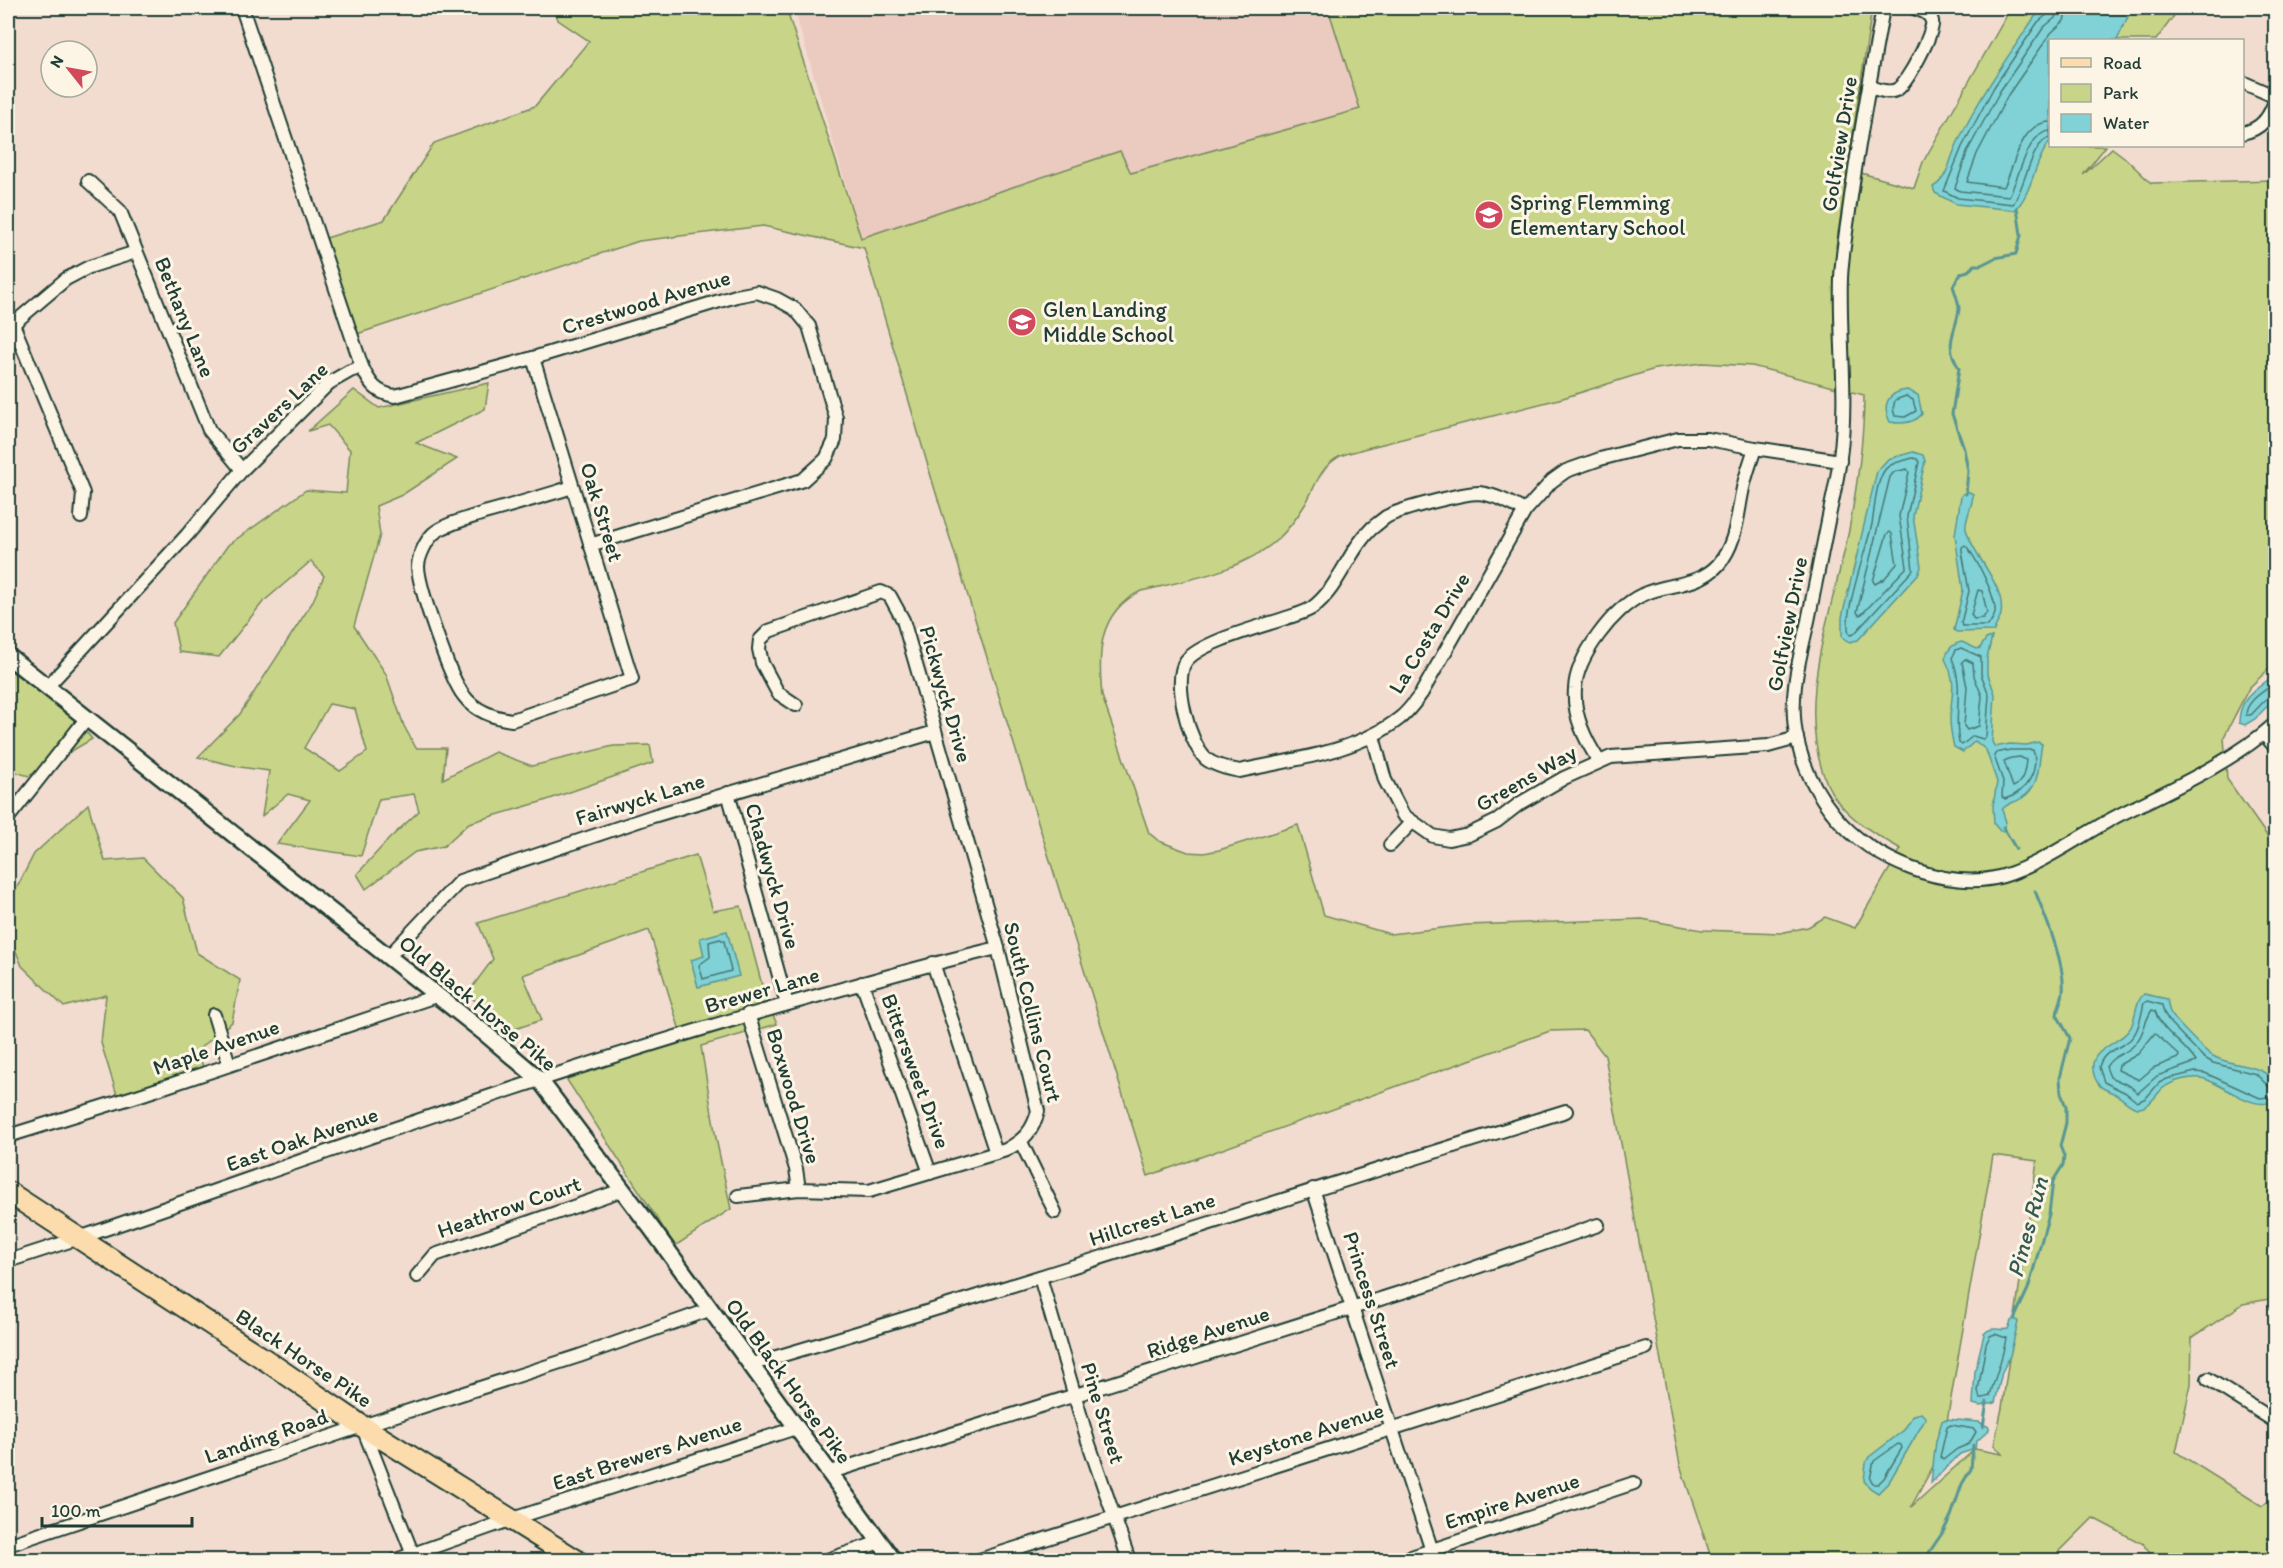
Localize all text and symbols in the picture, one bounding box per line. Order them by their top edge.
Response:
north arrow [39,39,99,99]
legend [2049,39,2244,147]
text: N [46,52,67,71]
text: Road [2103,52,2142,74]
street label: Golfview Drive [1815,75,1863,213]
text: Park [2103,82,2138,104]
text: Water [2103,112,2149,134]
place label: Spring Flemming Elementary School [1510,189,1685,241]
school or university icon: Spring Flemming Elementary School [1473,199,1505,231]
street label: Bethany Lane [149,253,221,381]
street label: Crestwood Avenue [558,263,734,341]
place label: Glen Landing Middle School [1043,296,1174,348]
school or university icon: Glen Landing Middle School [1006,306,1038,338]
street label: Gravers Lane [224,356,334,460]
street label: Oak Street [574,459,630,565]
street label: Golfview Drive [1761,554,1813,694]
street label: La Costa Drive [1382,567,1476,699]
street label: Pickwyck Drive [914,623,978,765]
street label: Greens Way [1471,738,1582,818]
street label: Fairwyck Lane [572,767,708,831]
street label: Chadwyck Drive [739,800,807,952]
street label: South Collins Court [998,919,1068,1105]
street label: Old Black Horse Pike [394,929,562,1077]
street label: Brewer Lane [702,961,822,1019]
street label: Bittersweet Drive [875,990,957,1152]
street label: Maple Avenue [149,1013,283,1081]
street label: Boxwood Drive [761,1025,827,1167]
street label: East Oak Avenue [223,1100,381,1178]
street label: Heathrow Court [434,1170,584,1244]
water label: Pines Run [2000,1173,2054,1280]
street label: Hillcrest Lane [1085,1186,1219,1252]
street label: Princess Street [1337,1228,1407,1372]
street label: Old Black Horse Pike [720,1293,858,1469]
street label: Ridge Avenue [1143,1299,1273,1365]
street label: Black Horse Pike [231,1302,377,1414]
street label: Pine Street [1075,1359,1131,1467]
street label: Keystone Avenue [1225,1396,1387,1472]
street label: Landing Road [201,1402,332,1470]
street label: East Brewers Avenue [549,1410,745,1496]
street label: Empire Avenue [1441,1467,1583,1535]
scale bar [42,1490,192,1528]
text: 100 m [51,1500,101,1522]

